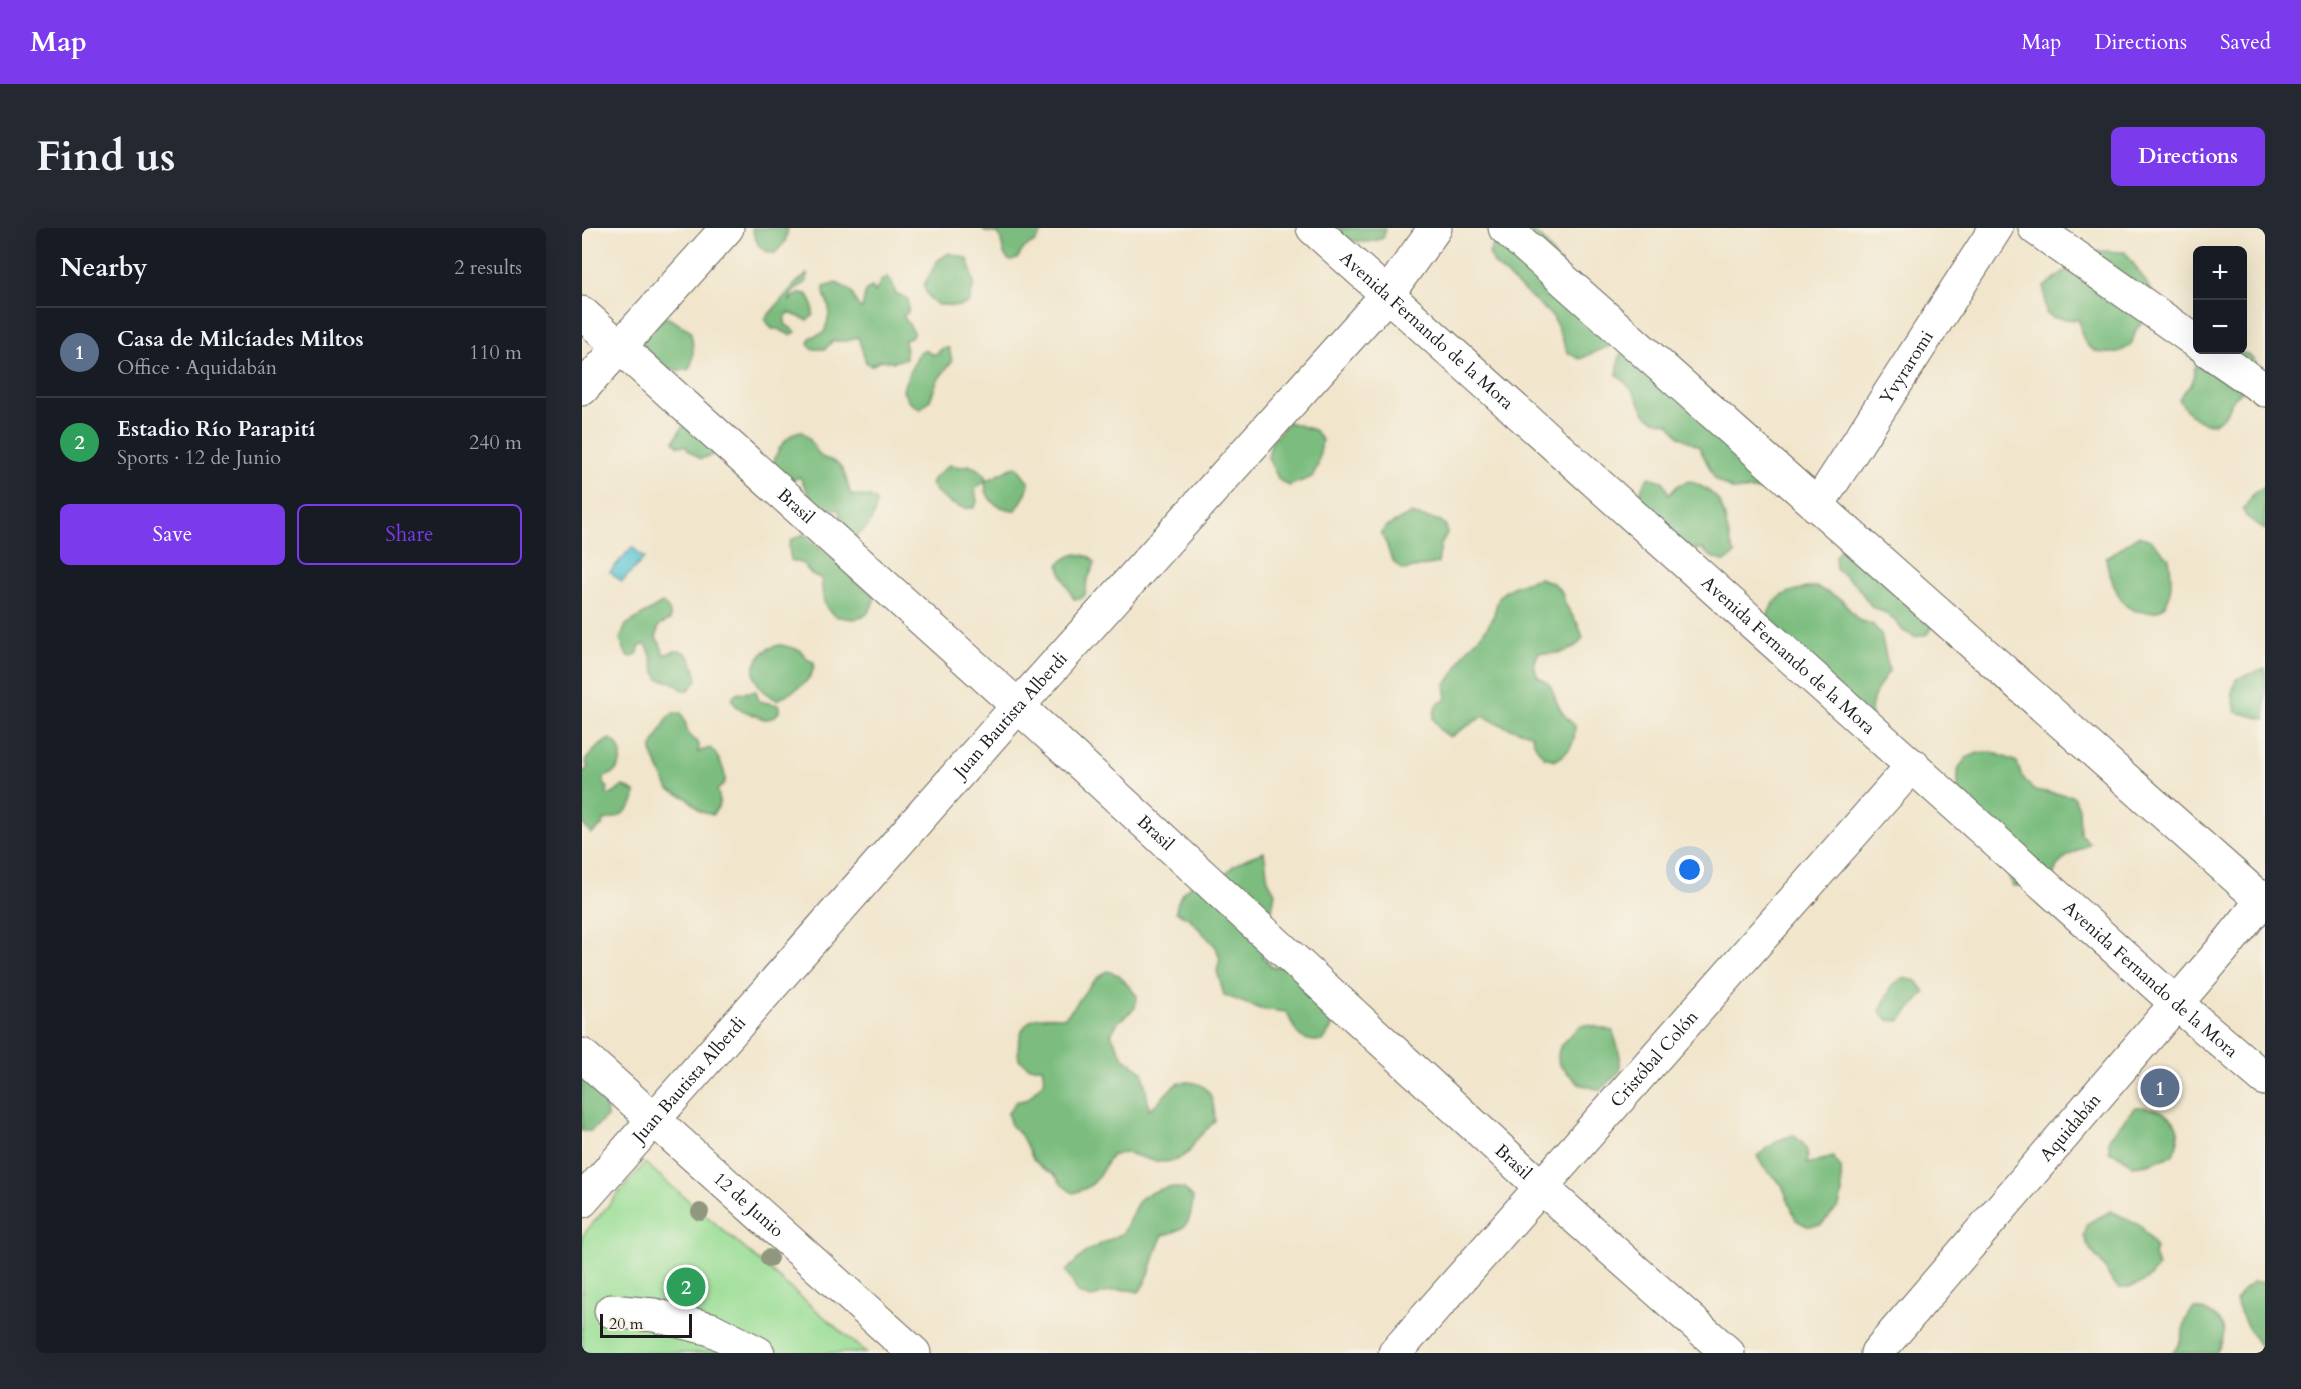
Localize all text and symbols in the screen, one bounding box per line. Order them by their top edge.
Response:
text: Map [30,23,87,61]
text: Map [2021,28,2061,57]
text: Directions [2094,28,2187,57]
text: Saved [2220,28,2271,57]
button: Directions [2111,127,2265,186]
text: Find us [36,128,176,185]
street label: Avenida Fernando de la Mora [1334,245,1519,415]
map controls [2193,246,2247,354]
button: + [2193,246,2247,300]
text: Nearby [60,250,148,285]
text: 2 results [454,254,522,281]
button: − [2193,300,2247,354]
text: Casa de Milcíades Miltos [117,324,364,354]
street label: Yvyraromi [1873,326,1939,409]
text: 1 [74,339,85,366]
text: 110 m [469,339,522,366]
text: Office · Aquidabán [117,354,277,381]
text: Estadio Río Parapití [117,414,315,444]
text: 2 [74,429,85,456]
text: 240 m [469,429,522,456]
text: Sports · 12 de Junio [117,444,281,471]
street label: Brasil [772,482,820,530]
button: Save [60,504,285,565]
button: Share [297,504,522,565]
street label: Avenida Fernando de la Mora [1696,570,1881,740]
street label: Juan Bautista Alberdi [946,647,1073,785]
street label: Brasil [1132,809,1180,856]
your location [1675,855,1704,884]
street label: Avenida Fernando de la Mora [2058,895,2244,1063]
street label: Cristóbal Colón [1604,1004,1704,1113]
street label: Juan Bautista Alberdi [625,1011,751,1150]
pin: 1 [2140,1066,2180,1110]
street label: Aquidabán [2034,1087,2107,1167]
street label: Brasil [1489,1138,1538,1185]
street label: 12 de Junio [708,1166,790,1243]
pin: 2 [666,1264,706,1310]
scale bar [600,1311,692,1338]
text: 20 m [609,1313,643,1335]

